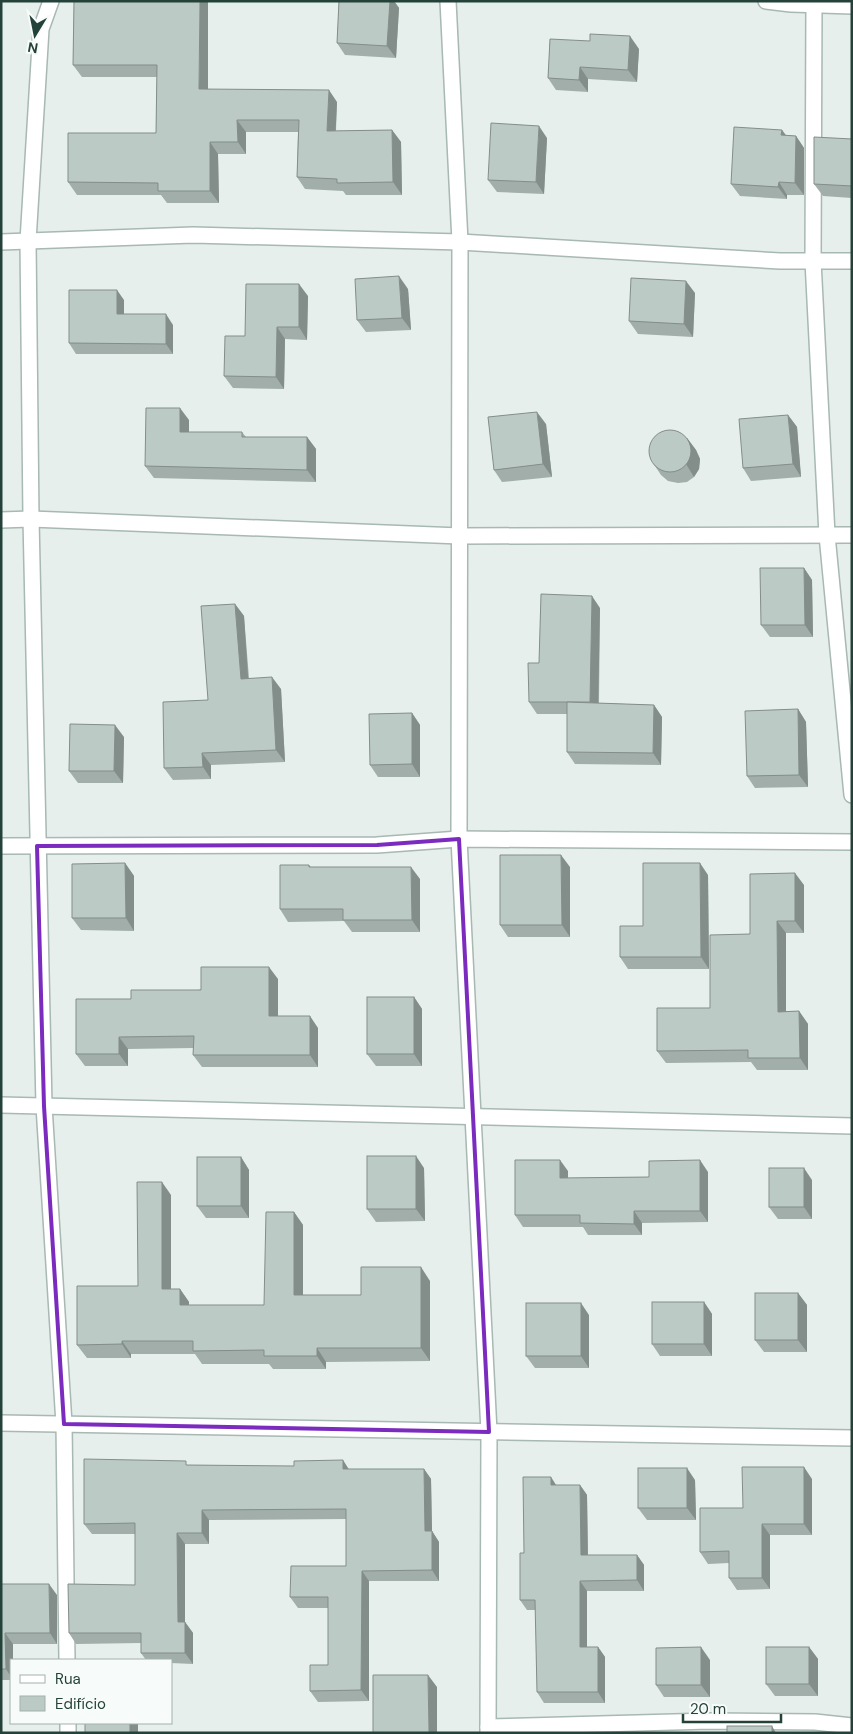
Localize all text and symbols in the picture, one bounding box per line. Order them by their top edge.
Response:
north arrow [10,10,60,60]
text: N [26,38,39,58]
legend [10,1659,172,1724]
text: Rua [55,1669,81,1689]
scale bar [683,1692,780,1724]
text: Edifício [55,1694,106,1714]
text: 20 m [690,1699,726,1719]

